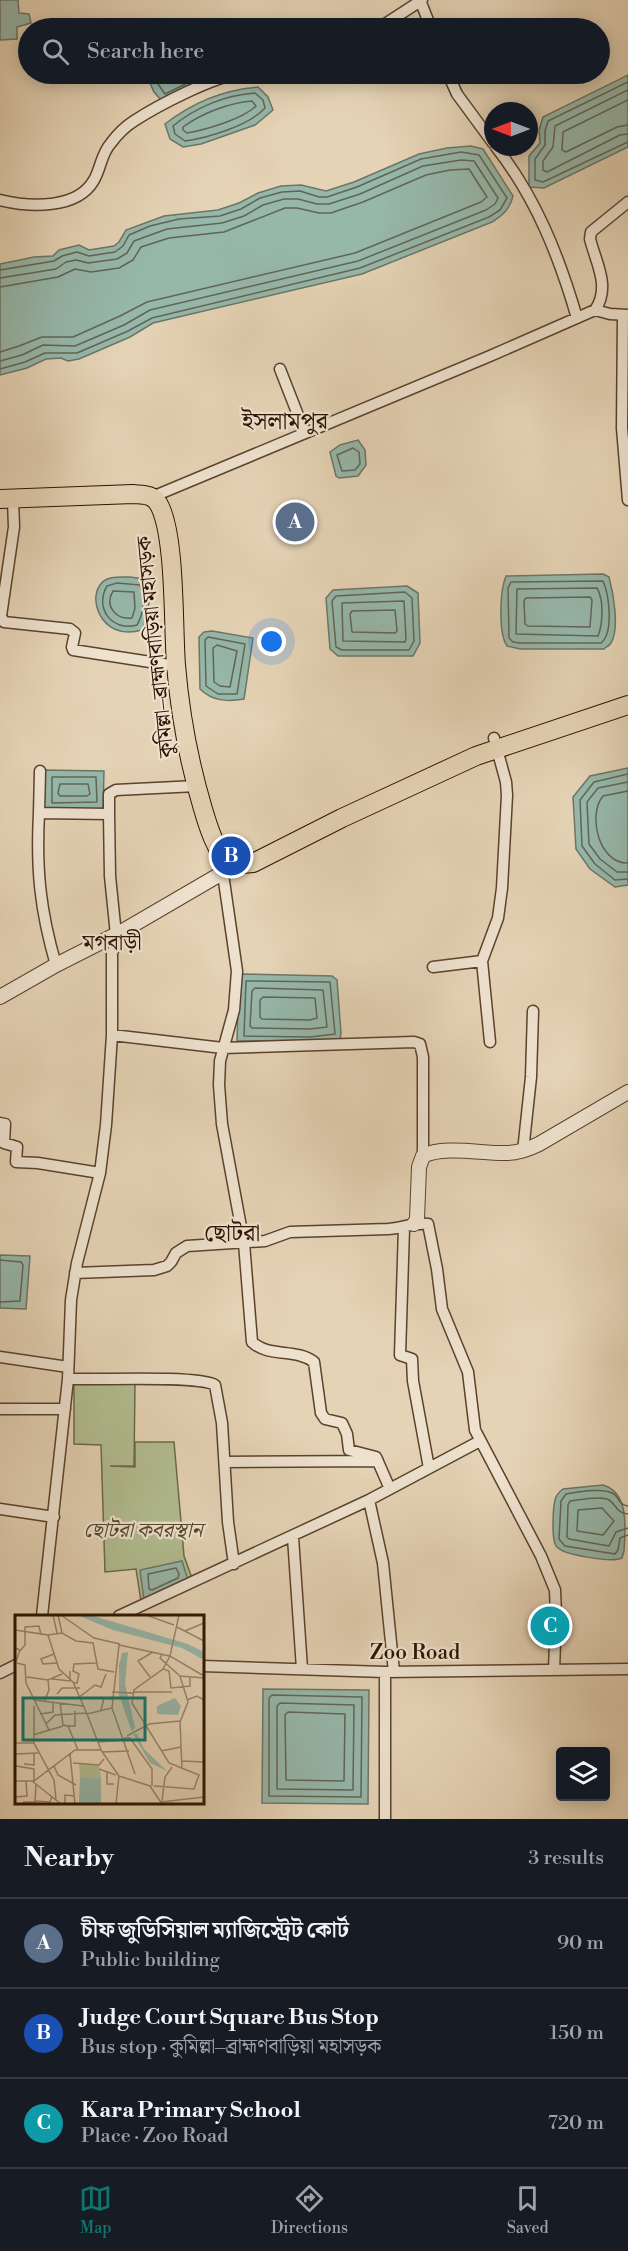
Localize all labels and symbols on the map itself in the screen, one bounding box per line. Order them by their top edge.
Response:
north arrow [484,102,538,156]
district label: ইসলামপুর [241,406,329,437]
pin: A [276,500,314,544]
street label: কুমিল্লা–ব্রাহ্মণবাড়িয়া মহাসড়ক [131,534,181,760]
your location [257,627,286,656]
pin: B [212,834,250,878]
district label: মগবাড়ী [82,929,141,957]
district label: ছোটরা [204,1218,260,1249]
park label: ছোটরা কবরস্থান [83,1517,207,1544]
pin: C [530,1604,570,1648]
inset map [15,1615,204,1804]
street label: Zoo Road [370,1640,460,1666]

